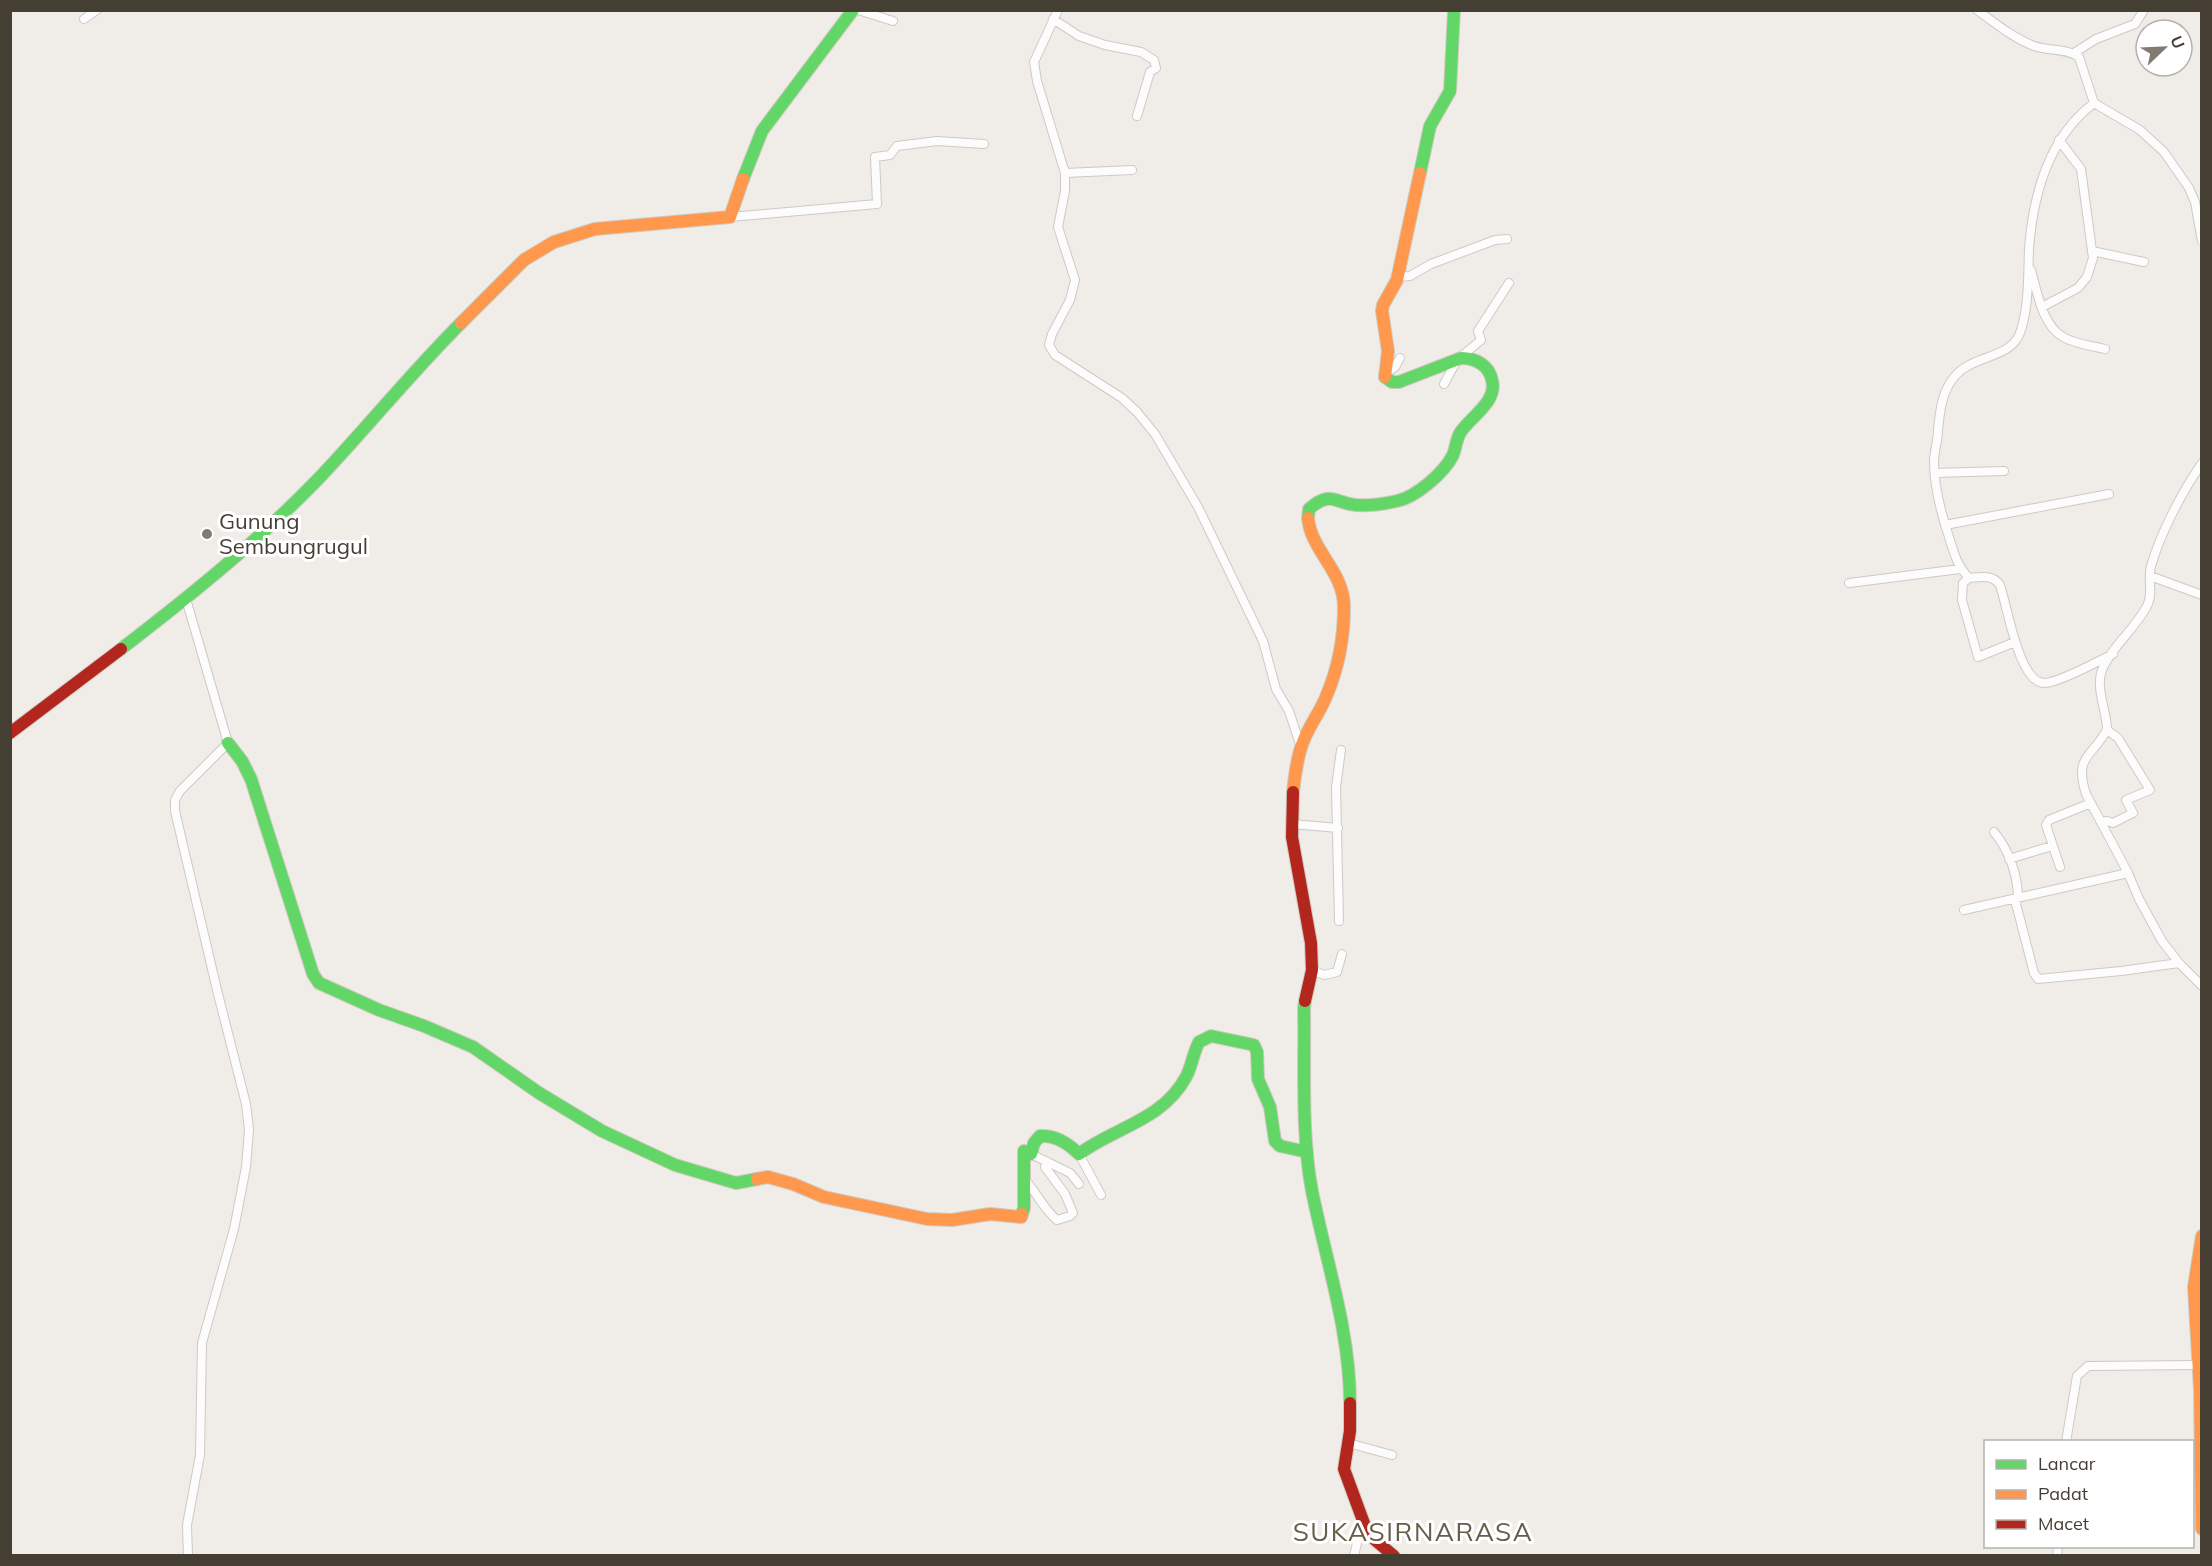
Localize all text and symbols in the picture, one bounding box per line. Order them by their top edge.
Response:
north arrow [2134,18,2194,78]
text: U [2166,33,2189,51]
place label: Gunung Sembungrugul [219,507,368,560]
marker: Gunung Sembungrugul [200,527,214,541]
legend [1984,1440,2194,1548]
text: Lancar [2038,1452,2096,1475]
text: Padat [2038,1482,2088,1505]
text: Macet [2038,1512,2089,1535]
district label: SUKASIRNARASA [1293,1515,1533,1548]

